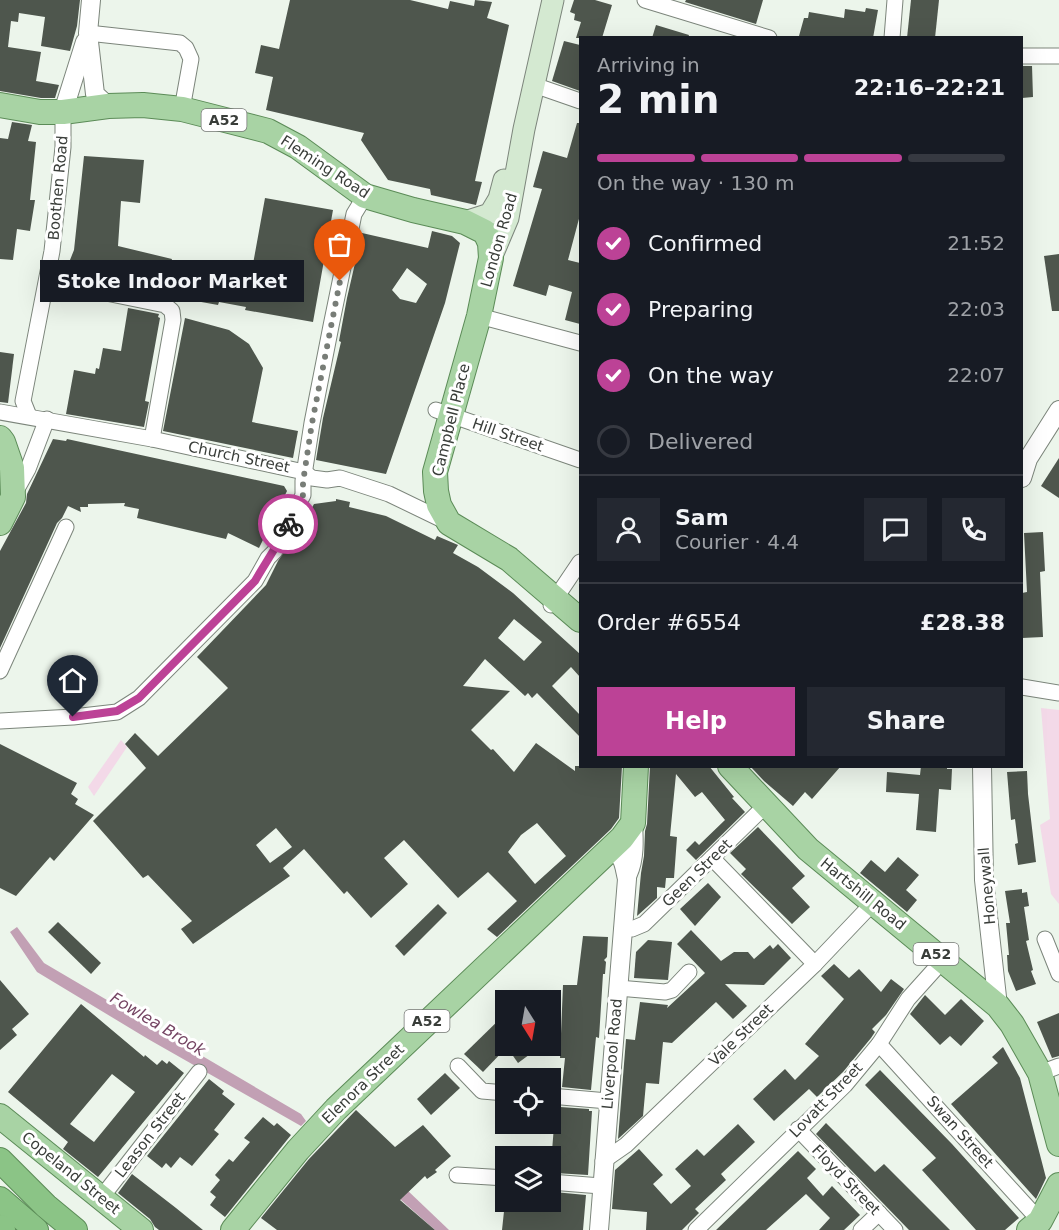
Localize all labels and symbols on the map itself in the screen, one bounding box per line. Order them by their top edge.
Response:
road number: A52 [202,109,246,131]
street label: Fleming Road [277,132,373,202]
street label: Boothen Road [44,135,72,241]
street label: London Road [477,191,521,289]
pin [314,219,365,281]
callout: Stoke Indoor Market [40,260,304,302]
street label: Campbell Place [428,362,474,478]
street label: Hill Street [470,414,546,456]
street label: Church Street [187,437,292,477]
courier [258,494,318,554]
pin [47,655,98,717]
street label: Geen Street [658,835,736,911]
street label: Honeywall [975,846,999,926]
street label: Hartshill Road [817,854,909,934]
road number: A52 [914,943,958,965]
water label: Fowlea Brook [107,988,210,1060]
north arrow [495,990,561,1056]
street label: Liverpool Road [598,998,626,1110]
street label: Vale Street [705,1000,777,1070]
road number: A52 [404,1010,450,1032]
street label: Elenora Street [318,1040,408,1128]
street label: Lovatt Street [786,1059,866,1141]
street label: Leason Street [111,1089,189,1181]
street label: Swan Street [923,1092,997,1172]
street label: Copeland Street [18,1128,124,1218]
street label: Floyd Street [808,1141,884,1219]

